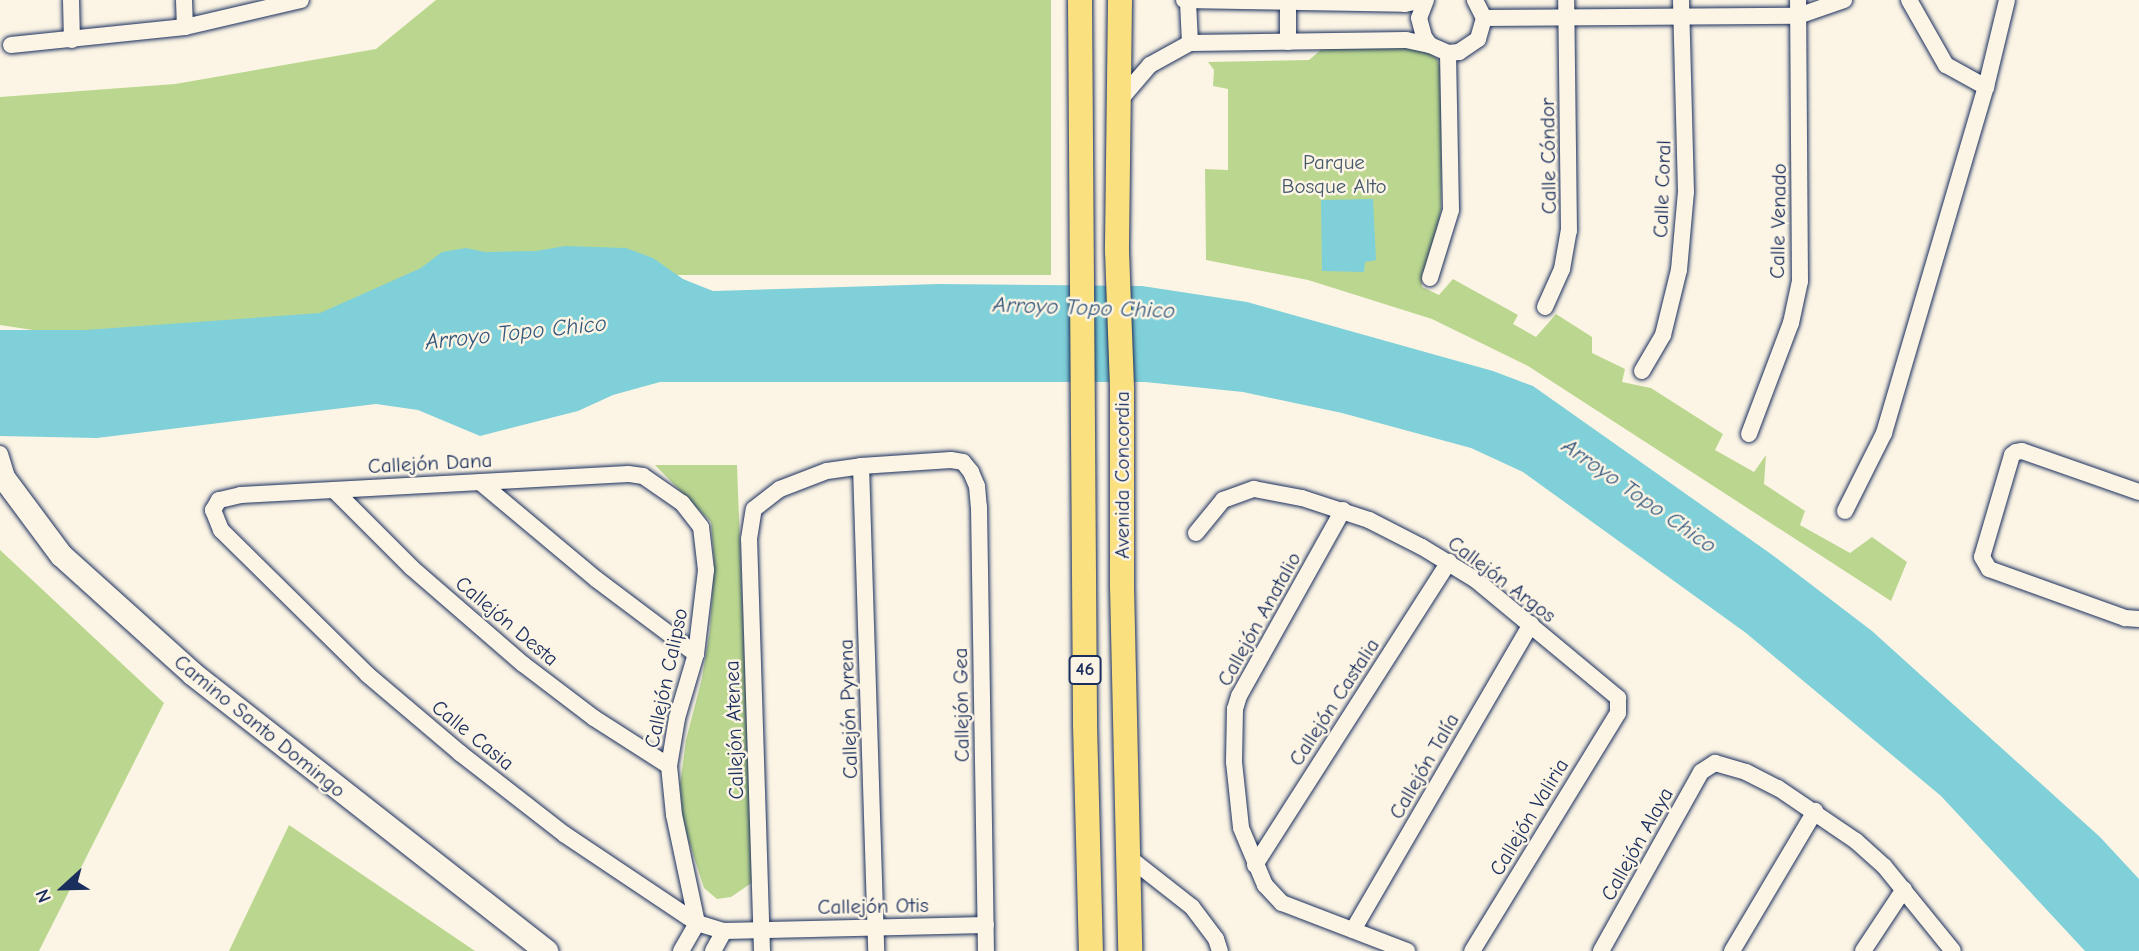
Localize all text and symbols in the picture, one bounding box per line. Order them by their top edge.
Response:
street label: Calle Cóndor [1534,97,1562,215]
street label: Calle Coral [1648,140,1676,238]
park label: Parque Bosque Alto [1281,149,1387,199]
street label: Calle Venado [1764,163,1792,279]
water label: Arroyo Topo Chico [992,291,1176,325]
water label: Arroyo Topo Chico [424,310,608,356]
street label: Avenida Concordia [1109,391,1135,559]
water label: Arroyo Topo Chico [1556,432,1722,560]
street label: Callejón Dana [367,447,493,479]
street label: Callejón Argos [1443,530,1561,628]
street label: Callejón Anatalio [1212,548,1306,690]
street label: Callejón Desta [450,571,564,671]
street label: Callejón Calipso [639,606,693,750]
street label: Callejón Castalia [1283,633,1385,771]
street label: Callejón Pyrena [833,639,863,779]
street label: Callejón Gea [947,648,975,762]
street label: Camino Santo Domingo [169,649,351,803]
road number: 46 [1068,654,1102,685]
street label: Callejón Atenea [719,660,749,800]
street label: Calle Casia [427,694,519,776]
street label: Callejón Talía [1384,709,1464,823]
street label: Callejón Valiria [1484,754,1574,880]
street label: Callejón Alaya [1596,783,1678,905]
north arrow [28,853,98,923]
text: N [31,886,56,906]
street label: Callejón Otis [817,892,929,920]

